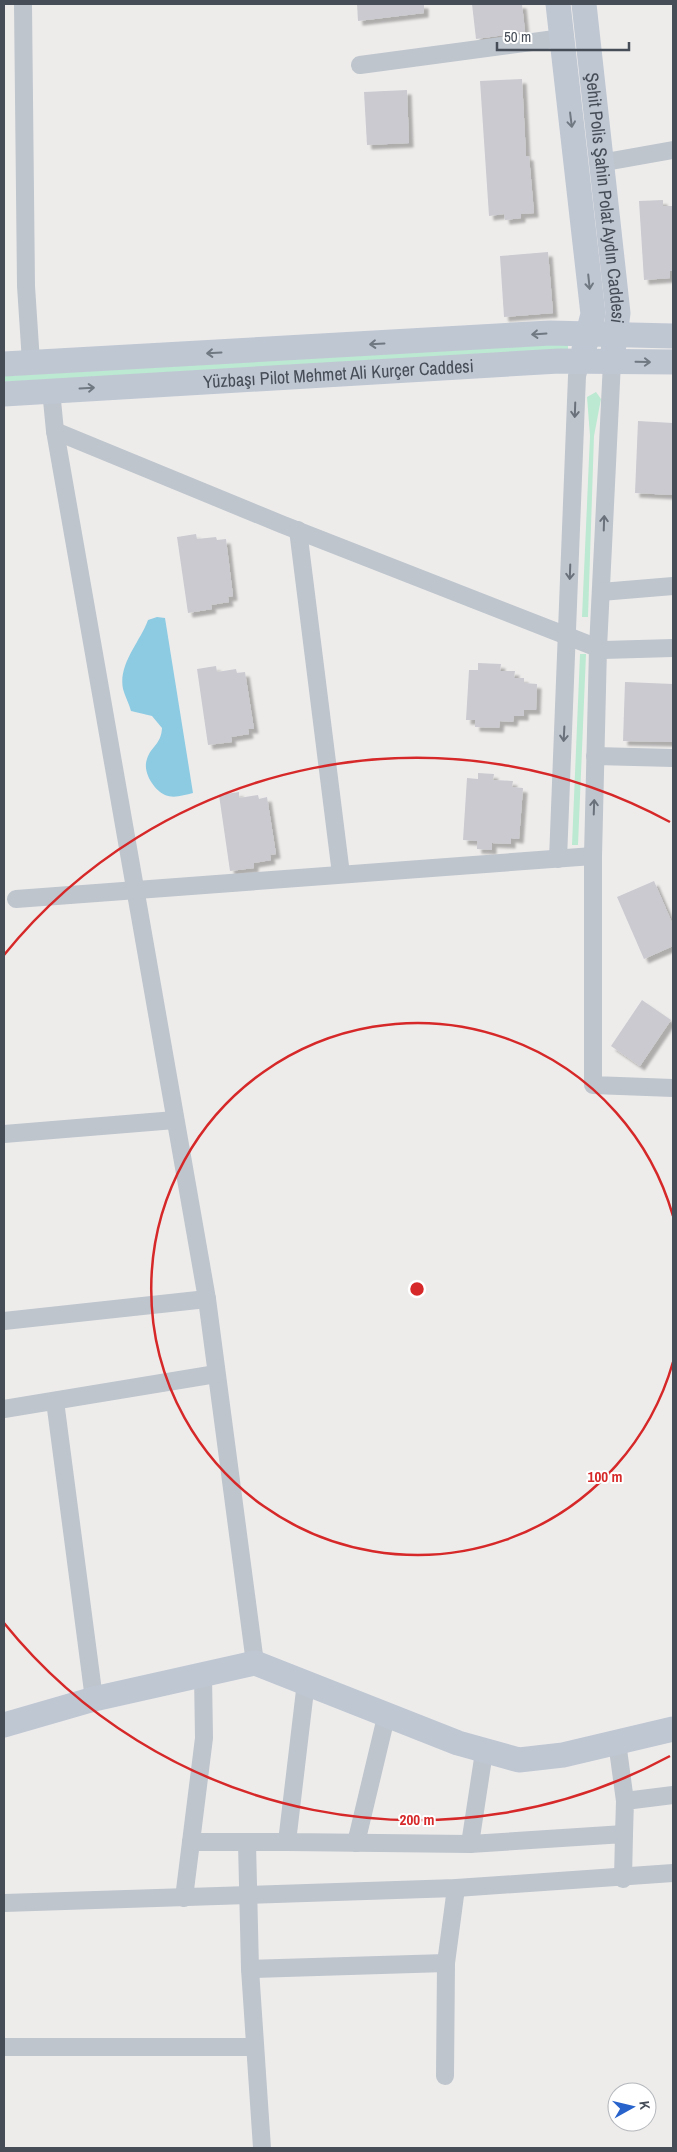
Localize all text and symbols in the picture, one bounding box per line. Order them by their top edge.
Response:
scale bar [497,20,630,52]
text: 50 m [504,26,531,47]
street label: Şehit Polis Şahin Polat Aydın Caddesi [580,71,631,325]
one-way arrow [566,112,576,128]
one-way arrow [584,273,594,289]
one-way arrow [531,330,547,339]
one-way arrow [369,339,385,348]
one-way arrow [207,348,223,357]
street label: Yüzbaşı Pilot Mehmet Ali Kurçer Caddesi [202,353,474,394]
one-way arrow [634,357,650,367]
one-way arrow [79,383,95,392]
one-way arrow [571,401,580,417]
one-way arrow [599,515,609,531]
one-way arrow [565,564,574,580]
one-way arrow [559,726,568,742]
one-way arrow [589,800,599,816]
centre of rings [408,1280,426,1298]
text: 100 m [588,1466,622,1487]
text: 200 m [400,1809,434,1830]
north arrow [607,2082,657,2132]
text: K [635,2100,654,2111]

